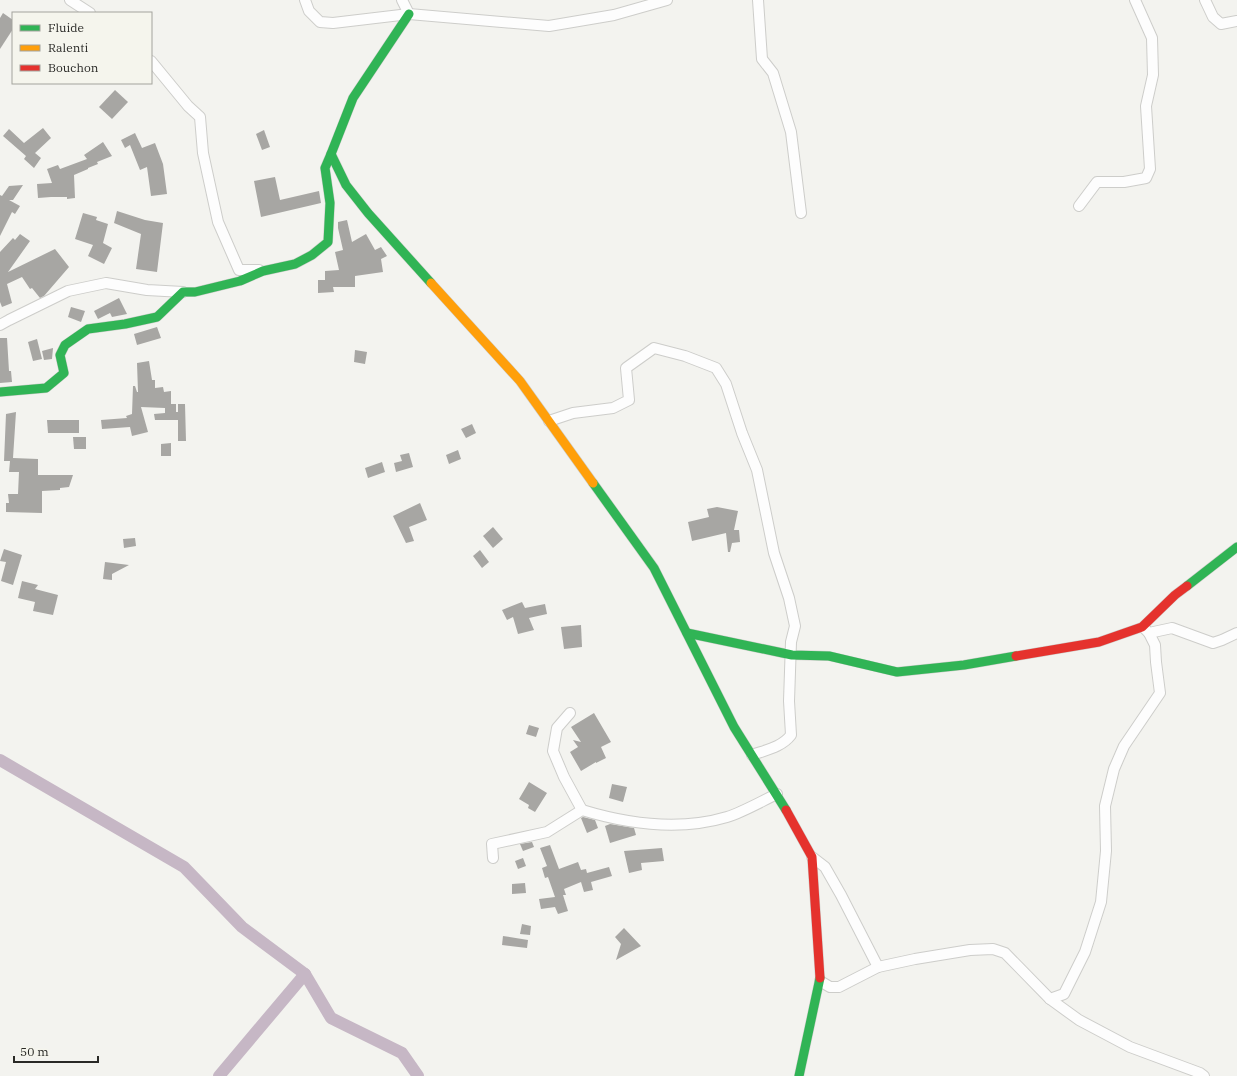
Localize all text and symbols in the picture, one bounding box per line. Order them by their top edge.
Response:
legend [12,12,152,84]
text: Fluide [48,20,84,35]
text: Ralenti [48,40,89,55]
text: Bouchon [48,60,99,75]
scale bar [14,1038,98,1064]
text: 50 m [20,1044,49,1059]

